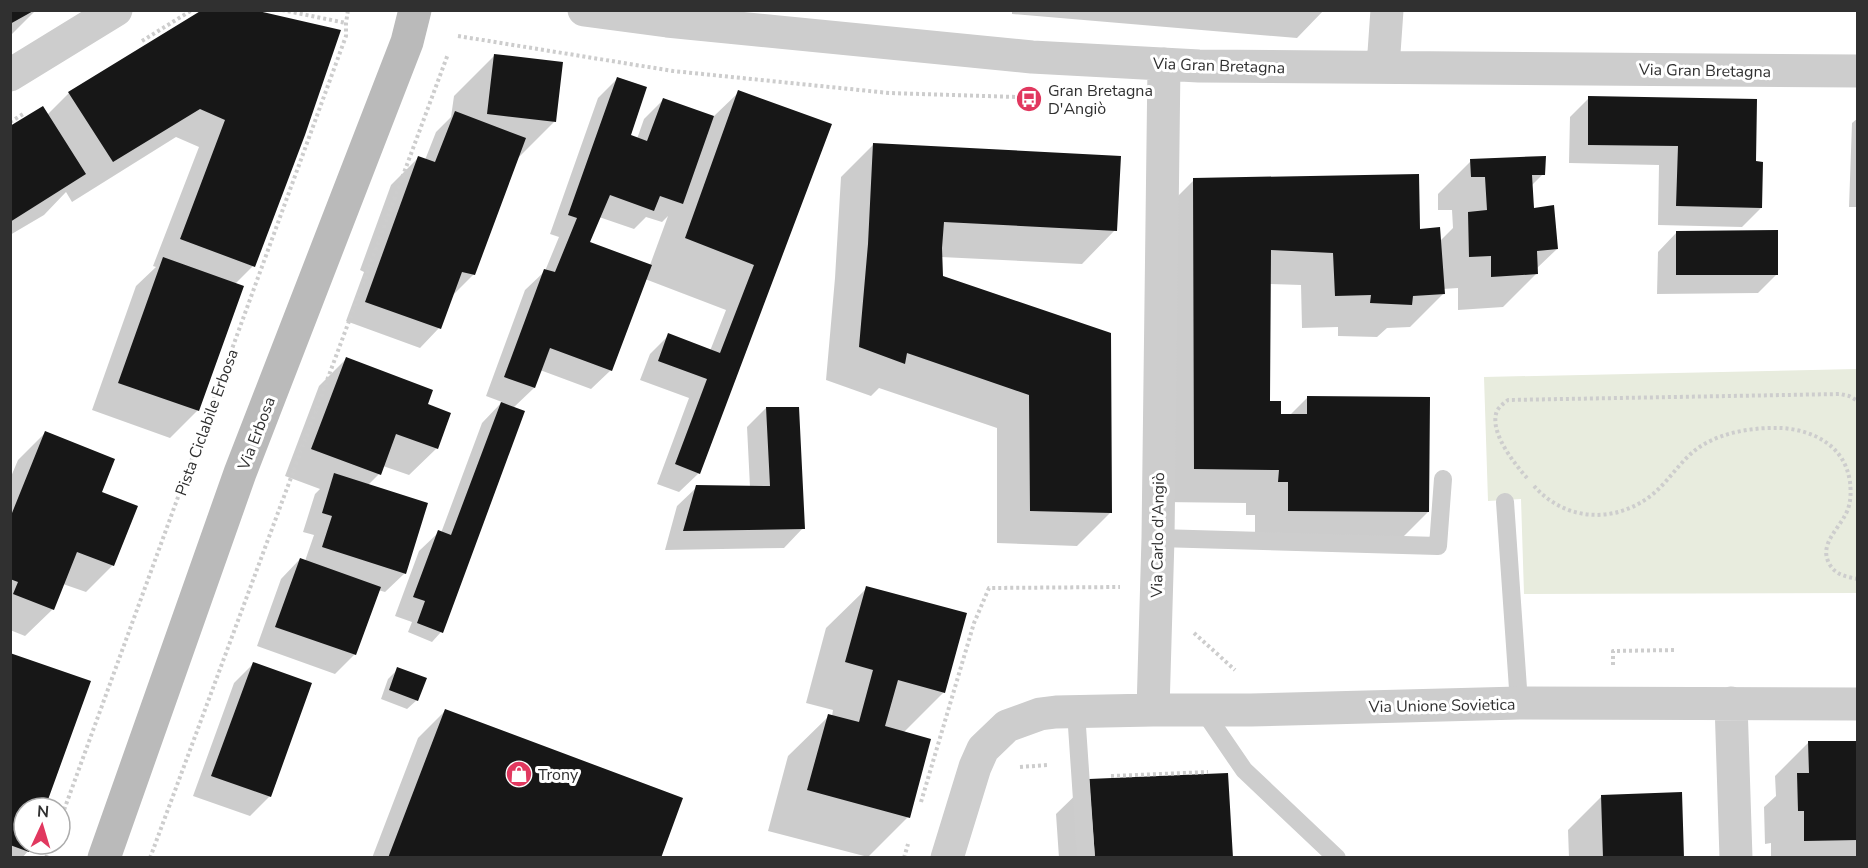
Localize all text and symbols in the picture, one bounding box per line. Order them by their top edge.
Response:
street label: Via Gran Bretagna [1151,53,1285,79]
street label: Via Gran Bretagna [1638,59,1771,83]
place label: Gran Bretagna D'Angiò [1048,80,1153,120]
bus stop icon: Gran Bretagna D'Angiò [1014,84,1044,114]
street label: Pista Ciclabile Erbosa [170,346,244,499]
street label: Via Erbosa [233,394,281,474]
street label: Via Carlo d'Angiò [1146,472,1170,599]
street label: Via Unione Sovietica [1368,694,1516,718]
shop icon: Trony [504,759,534,789]
place label: Trony [538,764,579,786]
north arrow [12,796,72,856]
text: N [36,801,50,823]

